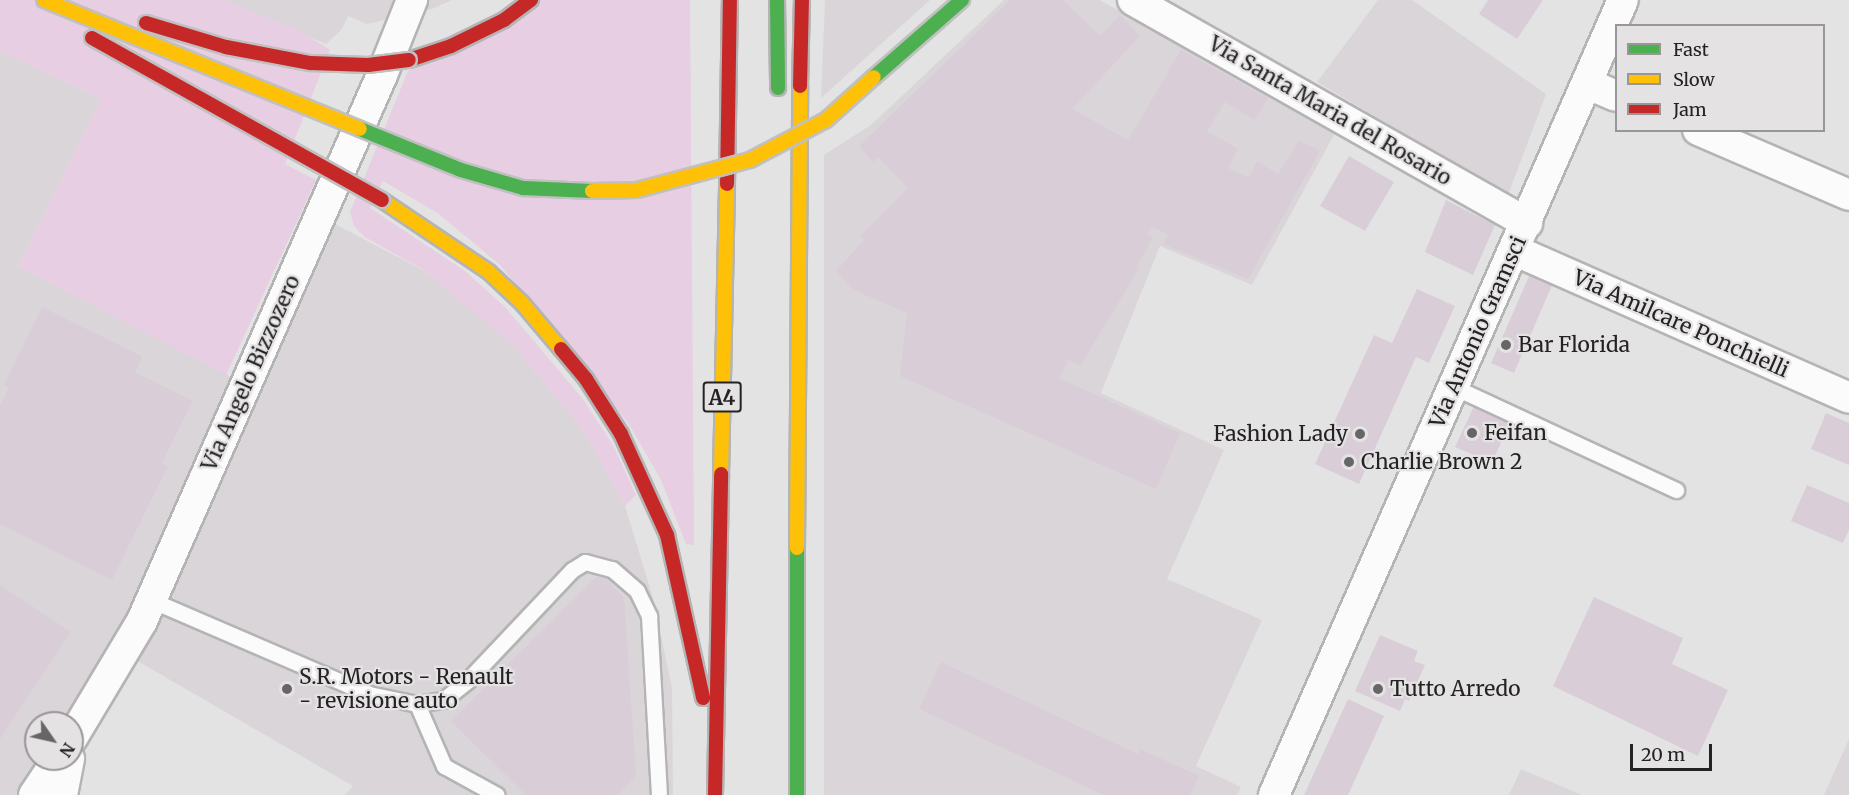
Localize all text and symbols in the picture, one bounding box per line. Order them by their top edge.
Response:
legend [1615,24,1825,132]
street label: Via Santa Maria del Rosario [1204,31,1456,191]
text: Fast [1673,38,1709,61]
text: Slow [1673,68,1715,91]
text: Jam [1673,98,1707,121]
street label: Via Antonio Gramsci [1424,232,1532,432]
street label: Via Amilcare Ponchielli [1569,265,1793,383]
street label: Via Angelo Bizzozero [196,271,306,475]
place label: Bar Florida [1518,332,1630,358]
marker: Bar Florida [1499,338,1513,352]
road number: A4 [702,380,742,414]
place label: Feifan [1484,420,1547,446]
place label: Fashion Lady [1213,421,1348,447]
marker: Feifan [1465,426,1479,440]
marker: Fashion Lady [1353,427,1367,441]
place label: Charlie Brown 2 [1361,449,1523,475]
marker: Charlie Brown 2 [1342,455,1356,469]
place label: S.R. Motors - Renault - revisione auto [299,664,513,714]
place label: Tutto Arredo [1390,676,1520,702]
marker: S.R. Motors - Renault - revisione auto [280,682,294,696]
marker: Tutto Arredo [1371,682,1385,696]
north arrow [24,711,84,771]
scale bar [1633,732,1716,770]
text: N [55,739,79,761]
text: 20 m [1641,743,1685,766]

